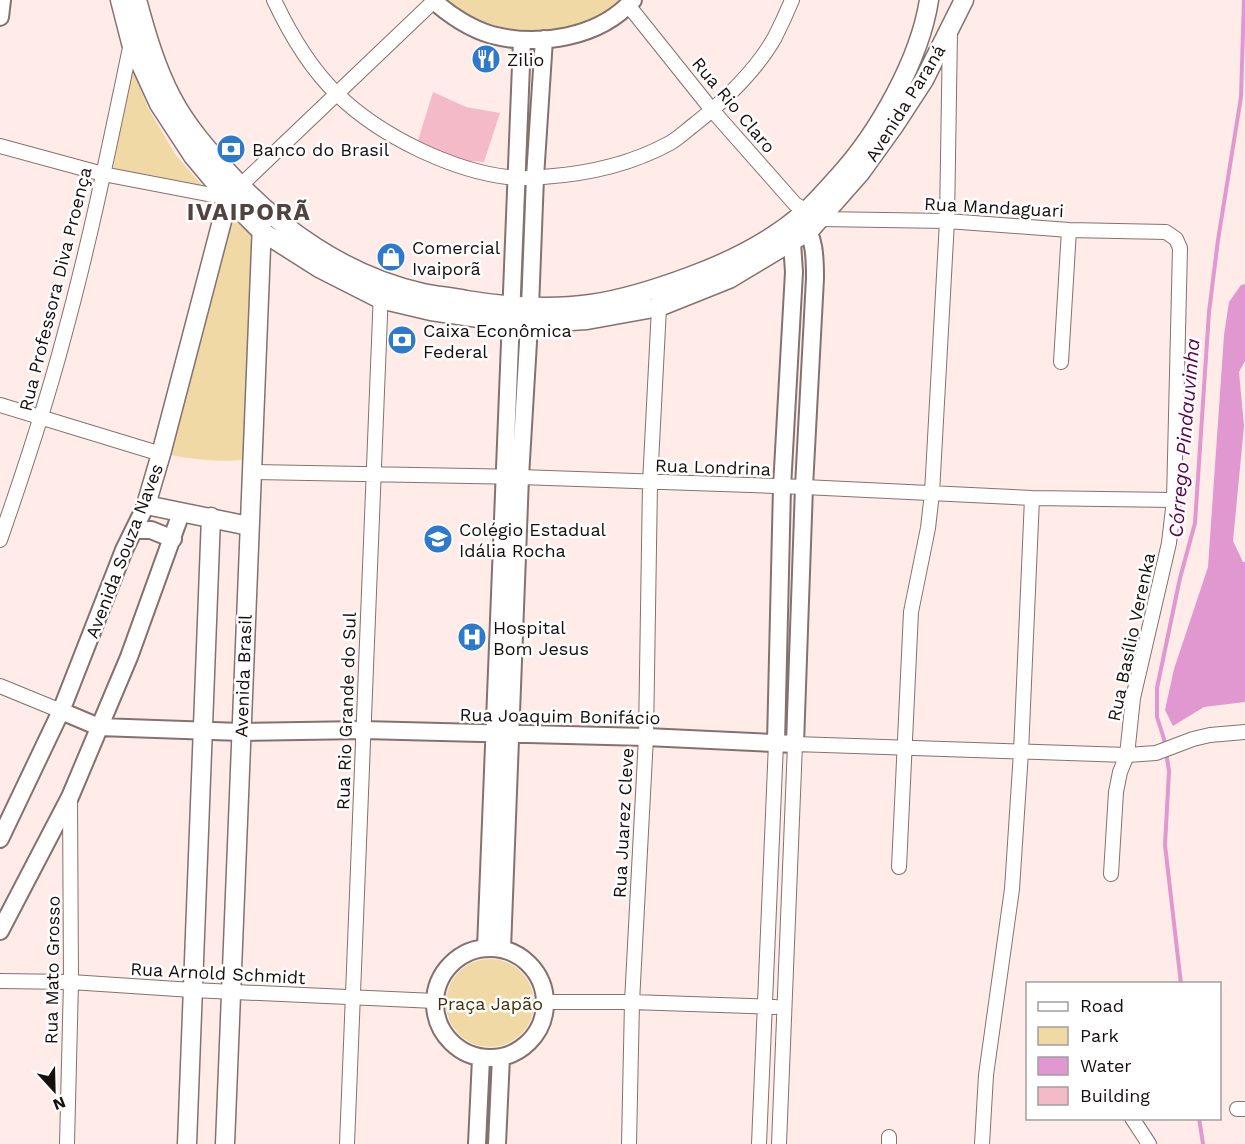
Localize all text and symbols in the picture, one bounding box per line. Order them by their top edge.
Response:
street label: Avenida Paraná [861,41,949,165]
restaurant icon: Zilio [470,43,502,75]
place label: Zilio [507,49,544,70]
street label: Rua Rio Claro [688,53,780,157]
bank icon: Banco do Brasil [215,133,247,165]
place label: Banco do Brasil [252,139,390,160]
street label: Rua Professora Diva Proença [14,165,96,413]
street label: Rua Mandaguari [924,193,1064,221]
district label: IVAIPORÃ [187,198,311,226]
place label: Comercial Ivaiporã [412,237,501,279]
shop icon: Comercial Ivaiporã [375,241,407,273]
place label: Caixa Econômica Federal [423,320,572,362]
bank icon: Caixa Econômica Federal [386,324,418,356]
water label: Córrego Pindauvinha [1163,337,1205,539]
street label: Rua Londrina [655,454,771,480]
street label: Avenida Souza Naves [81,461,167,641]
place label: Colégio Estadual Idália Rocha [459,519,607,561]
school or university icon: Colégio Estadual Idália Rocha [422,523,454,555]
street label: Rua Basílio Verenka [1103,551,1159,723]
street label: Rua Rio Grande do Sul [332,611,360,810]
street label: Avenida Brasil [230,614,256,738]
place label: Hospital Bom Jesus [493,617,589,659]
hospital icon: Hospital Bom Jesus [456,621,488,653]
street label: Rua Joaquim Bonifácio [459,704,661,728]
street label: Rua Juarez Cleve [609,747,637,899]
street label: Rua Mato Grosso [40,895,64,1045]
street label: Rua Arnold Schmidt [130,958,307,988]
legend [1026,982,1221,1120]
park label: Praça Japão [437,993,543,1014]
text: Road [1080,995,1124,1016]
text: Park [1080,1025,1119,1046]
text: Water [1080,1055,1132,1076]
north arrow [24,1060,84,1120]
text: Building [1080,1085,1150,1106]
text: N [50,1092,68,1114]

